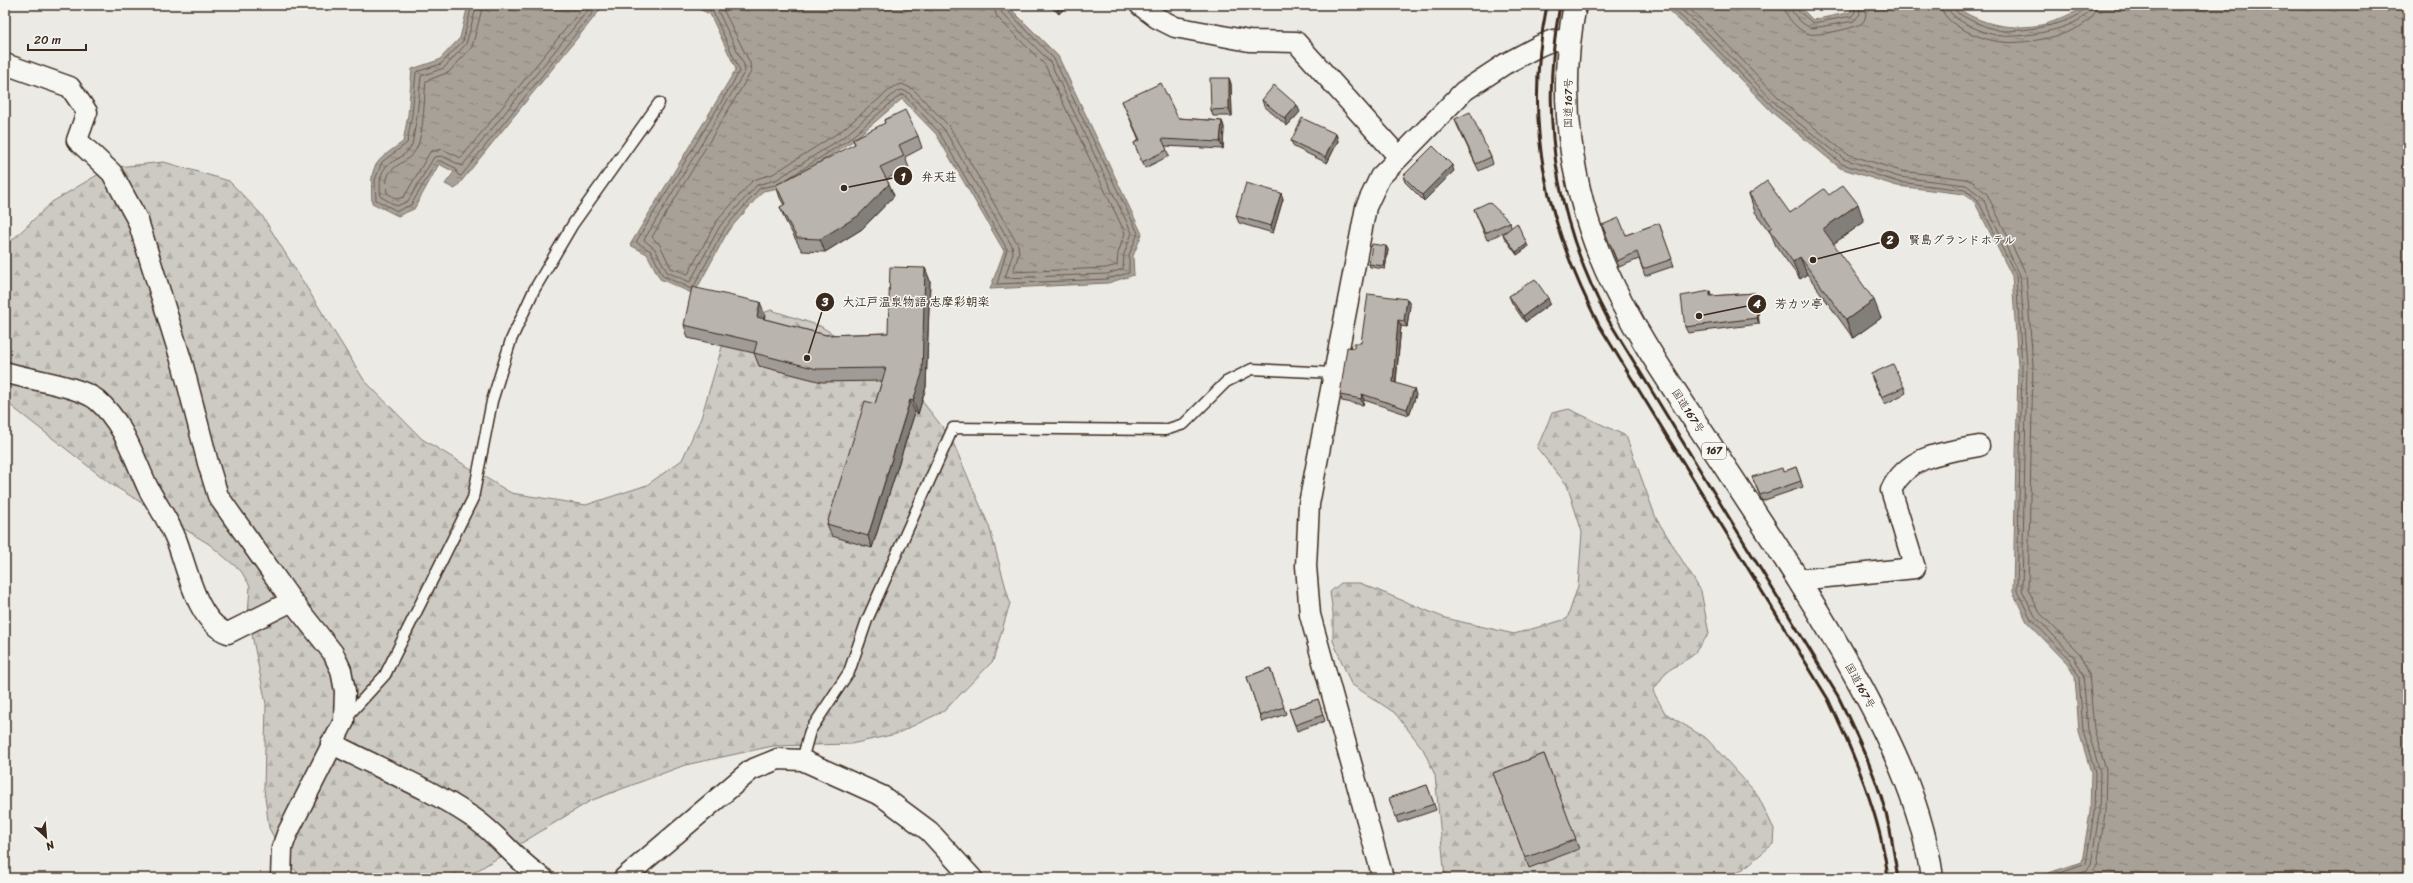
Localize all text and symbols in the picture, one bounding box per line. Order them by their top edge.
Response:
scale bar [28,26,86,52]
text: 20 m [34,29,61,51]
street label: 国道167号 [1559,78,1578,128]
callout: 弁天荘 [893,164,965,188]
text: 1 [900,166,906,188]
text: 弁天荘 [921,166,957,188]
callout: 賢島グランドホテル [1880,228,2024,252]
text: 2 [1886,229,1894,251]
text: 賢島グランドホテル [1908,229,2016,251]
callout: 大江戸温泉物語 志摩彩朝楽 [815,290,998,314]
text: 3 [821,291,829,313]
text: 大江戸温泉物語 志摩彩朝楽 [842,291,990,313]
callout: 芳カツ亭 [1747,292,1831,316]
text: 4 [1752,293,1761,315]
text: 芳カツ亭 [1775,293,1823,315]
street label: 国道167号 [1666,385,1710,437]
road number: 167 [1702,443,1726,459]
street label: 国道167号 [1840,659,1880,713]
north arrow [26,817,66,857]
text: N [42,835,59,856]

